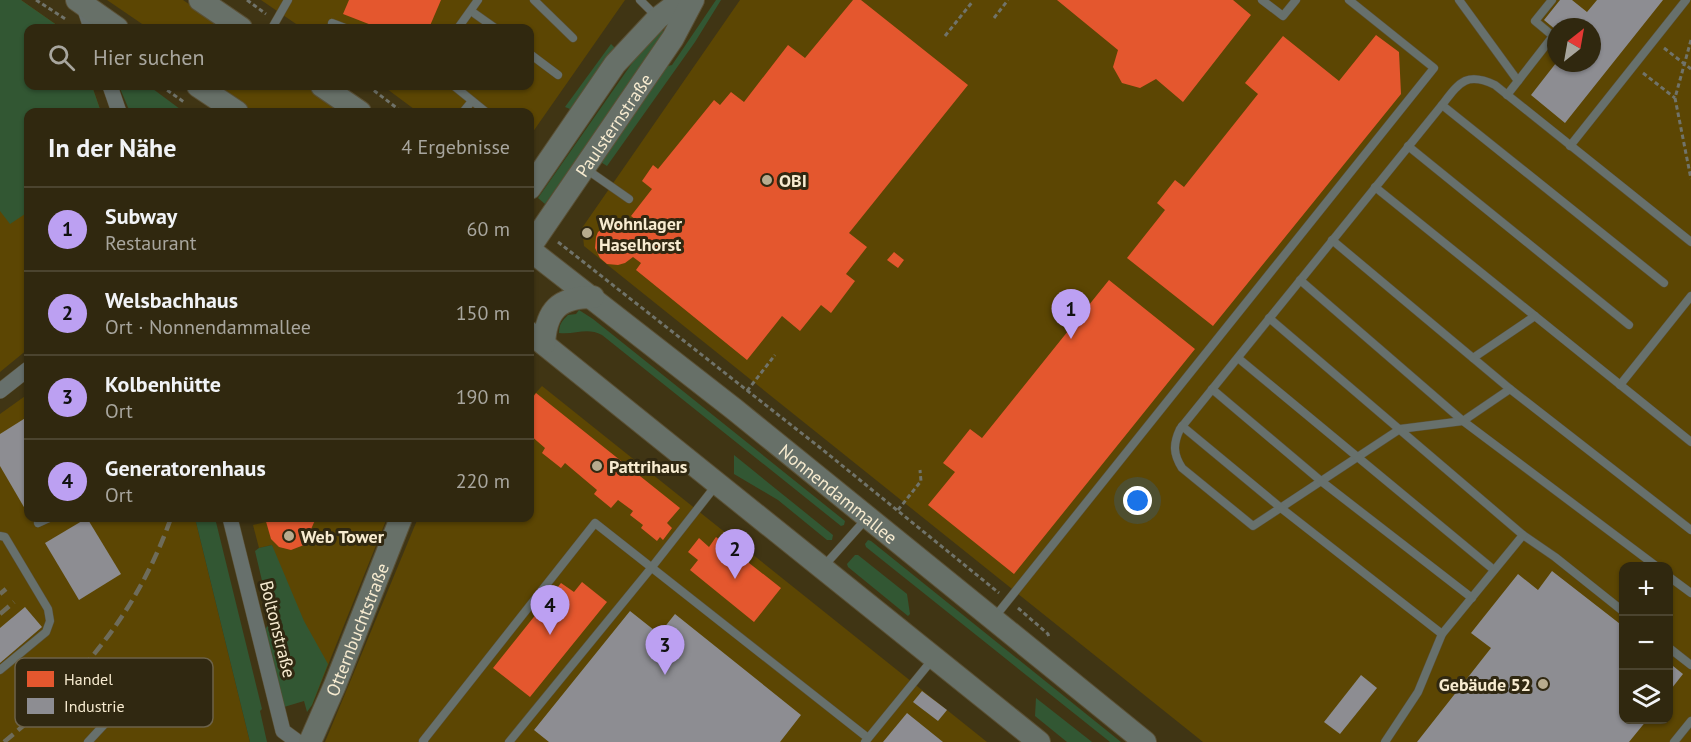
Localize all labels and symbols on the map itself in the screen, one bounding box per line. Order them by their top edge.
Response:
north arrow [1547,18,1601,72]
street label: Paulsternstraße [570,69,657,181]
place label: OBI [779,169,807,192]
marker: OBI [760,173,774,187]
place label: Wohnlager Haselhorst [599,212,683,256]
marker: Wohnlager Haselhorst [580,226,594,240]
pin: 1 [1052,290,1090,339]
street label: Nonnendammallee [774,439,902,548]
place label: Pattrihaus [609,455,688,478]
marker: Pattrihaus [590,459,604,473]
your location [1123,486,1152,515]
place label: Web Tower [301,525,385,548]
marker: Web Tower [282,529,296,543]
pin: 2 [716,530,754,579]
street label: Otternbuchtstraße [320,559,394,700]
street label: Boltonstraße [255,578,301,680]
pin: 4 [530,586,570,635]
pin: 3 [646,626,684,675]
legend [15,658,213,727]
text: Handel [64,669,113,689]
place label: Gebäude 52 [1439,673,1531,696]
marker: Gebäude 52 [1536,677,1550,691]
text: Industrie [64,696,125,716]

